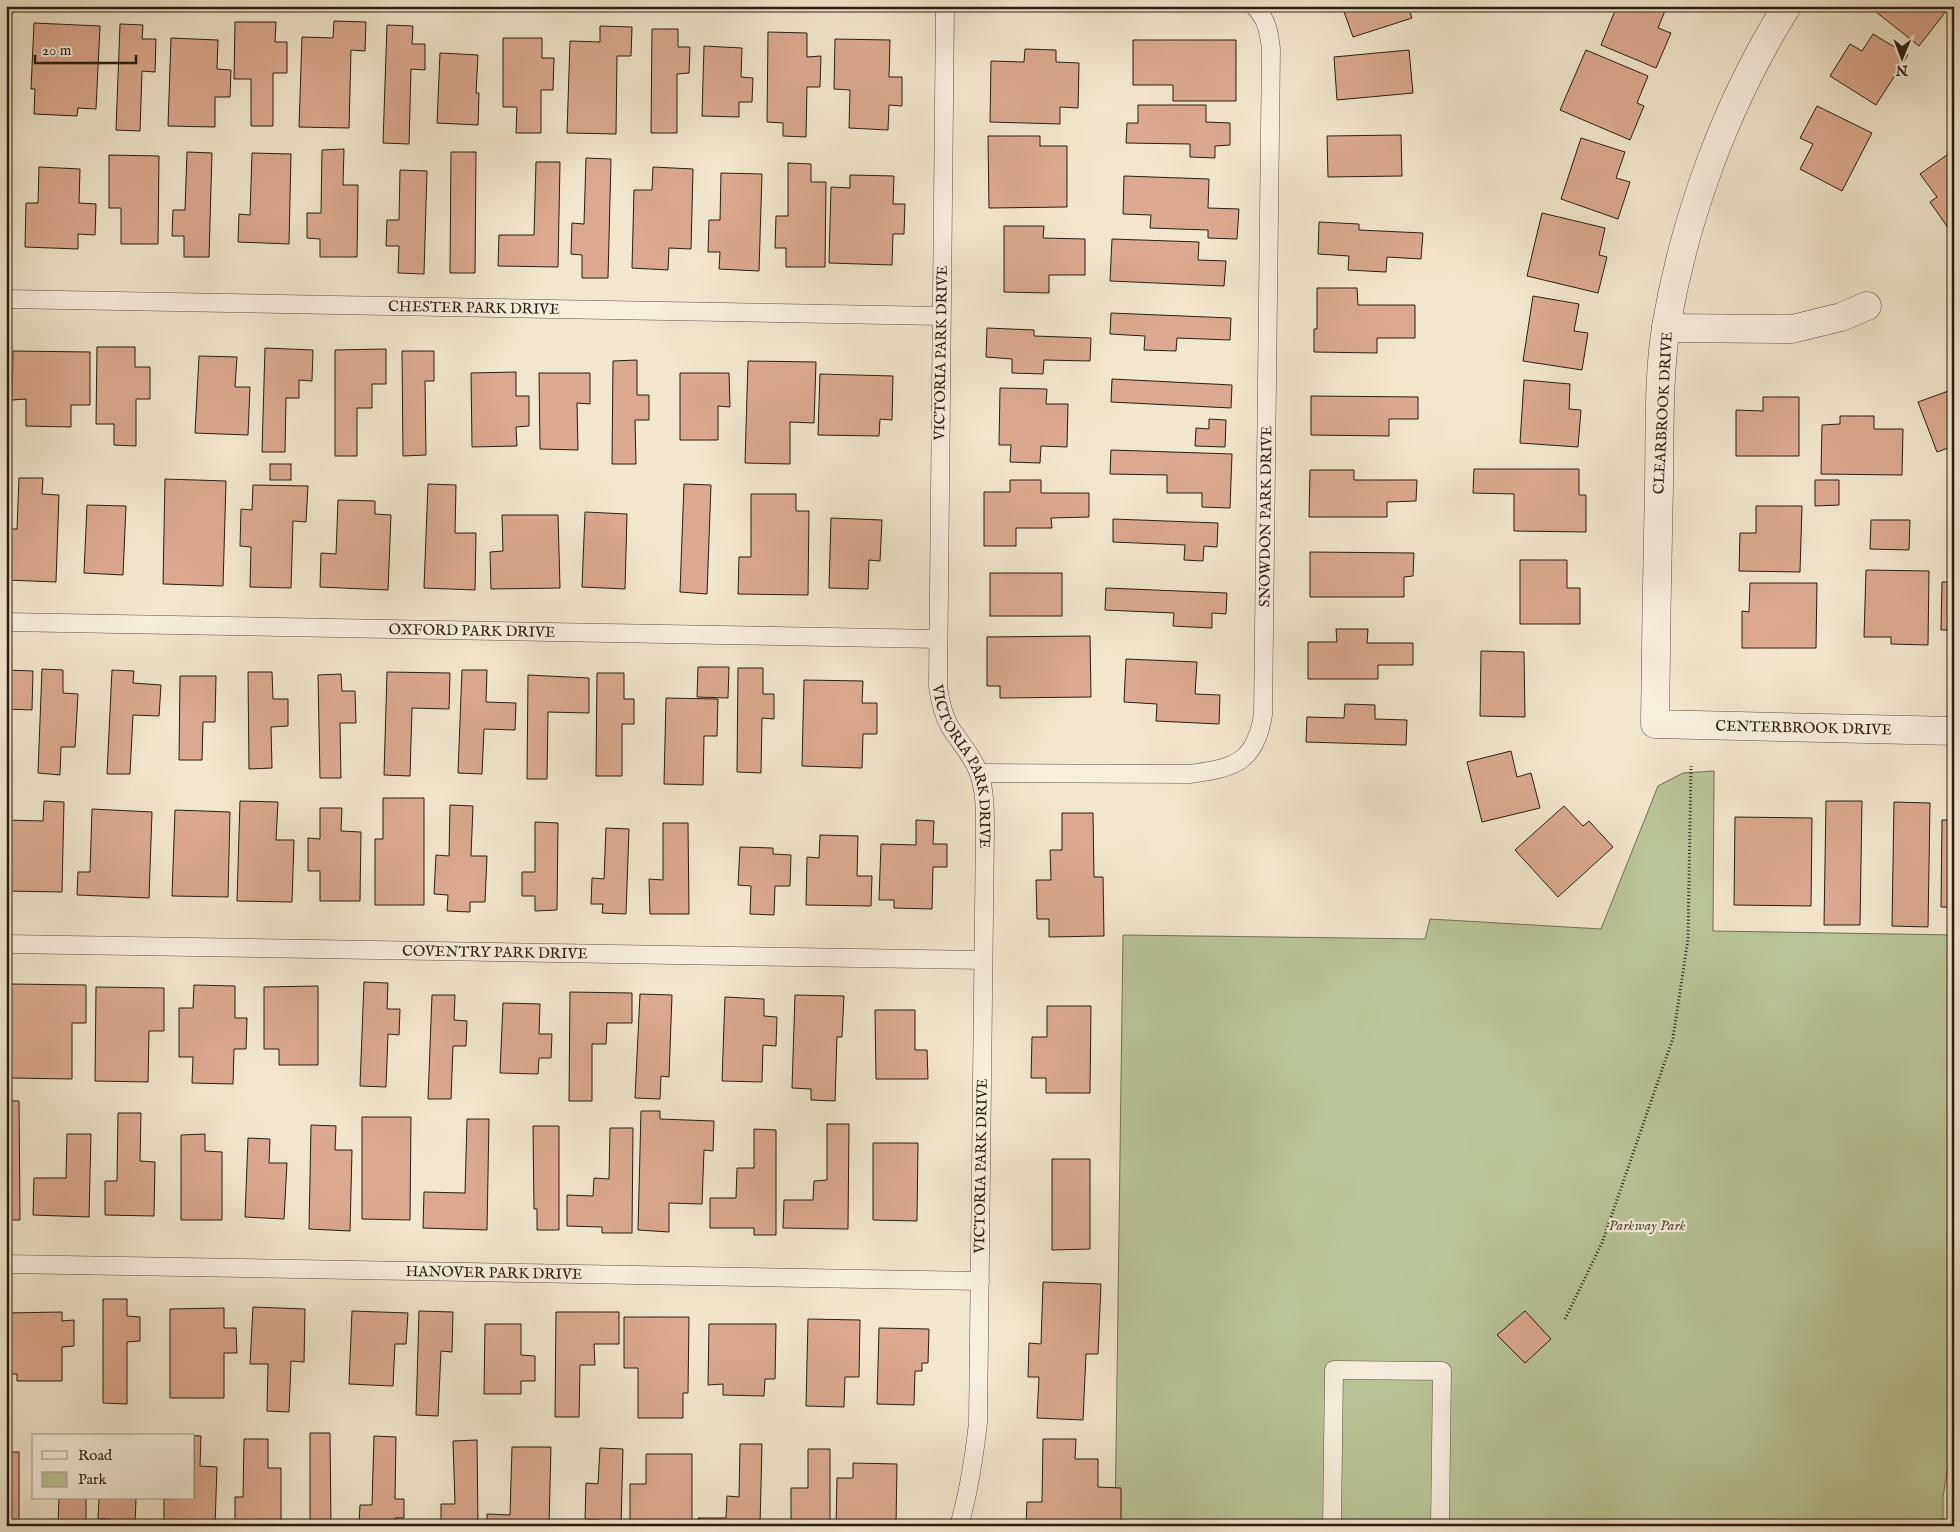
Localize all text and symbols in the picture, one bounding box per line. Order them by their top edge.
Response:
scale bar [35,32,136,64]
north arrow [1878,32,1928,82]
text: 20 m [42,41,72,60]
text: N [1896,61,1909,79]
street label: VICTORIA PARK DRIVE [930,265,952,442]
street label: CHESTER PARK DRIVE [388,296,560,319]
street label: CLEARBROOK DRIVE [1649,331,1677,495]
street label: SNOWDON PARK DRIVE [1255,426,1276,607]
street label: OXFORD PARK DRIVE [388,619,555,642]
street label: VICTORIA PARK DRIVE [928,682,995,849]
street label: CENTERBROOK DRIVE [1715,716,1892,739]
street label: COVENTRY PARK DRIVE [402,941,588,963]
street label: VICTORIA PARK DRIVE [970,1078,992,1255]
park label: Parkway Park [1608,1216,1686,1235]
street label: HANOVER PARK DRIVE [405,1261,582,1284]
legend [32,1434,195,1500]
text: Road [78,1446,113,1465]
text: Park [78,1470,108,1489]

